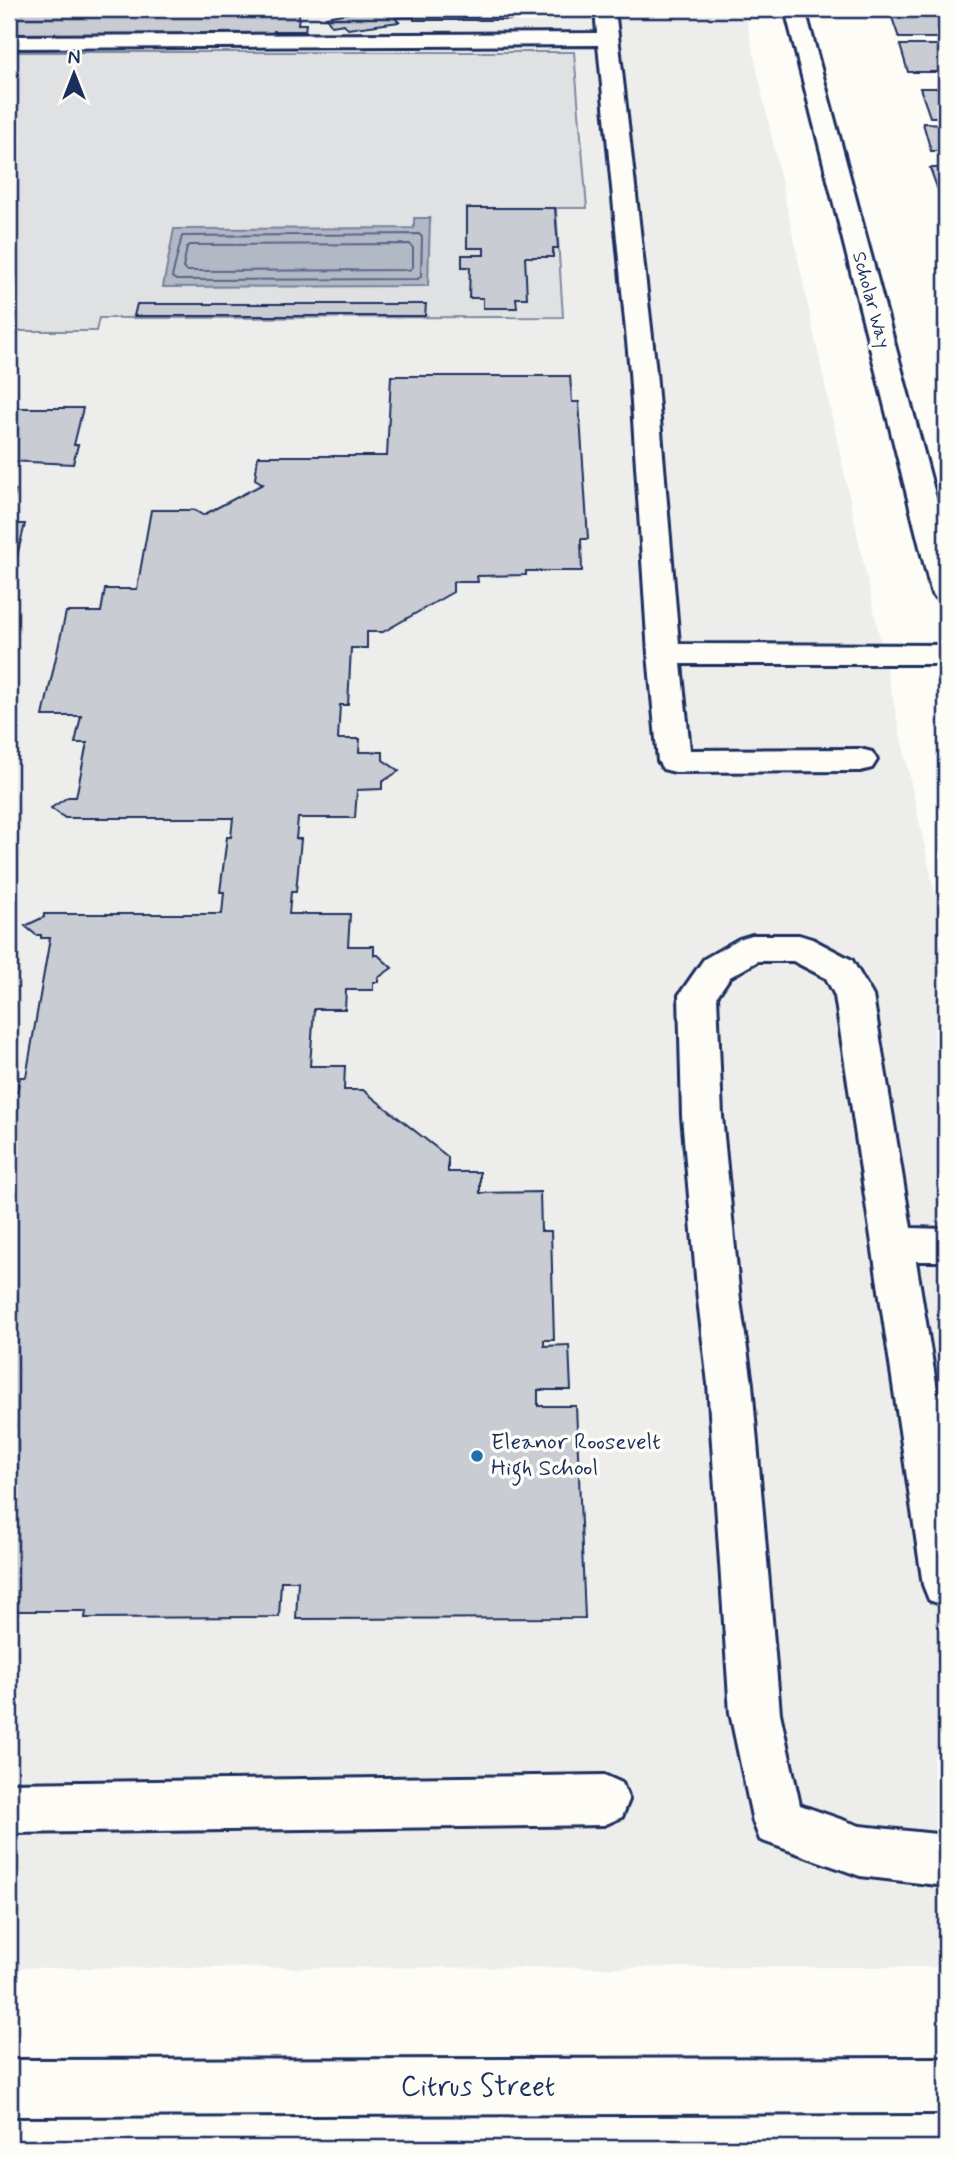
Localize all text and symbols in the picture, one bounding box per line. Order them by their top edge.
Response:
north arrow [38,38,108,108]
text: N [68,46,80,71]
street label: Scholar Way [845,249,896,351]
place label: Eleanor Roosevelt High School [491,1428,661,1486]
marker: Eleanor Roosevelt High School [469,1448,485,1464]
street label: Citrus Street [401,2069,555,2106]

